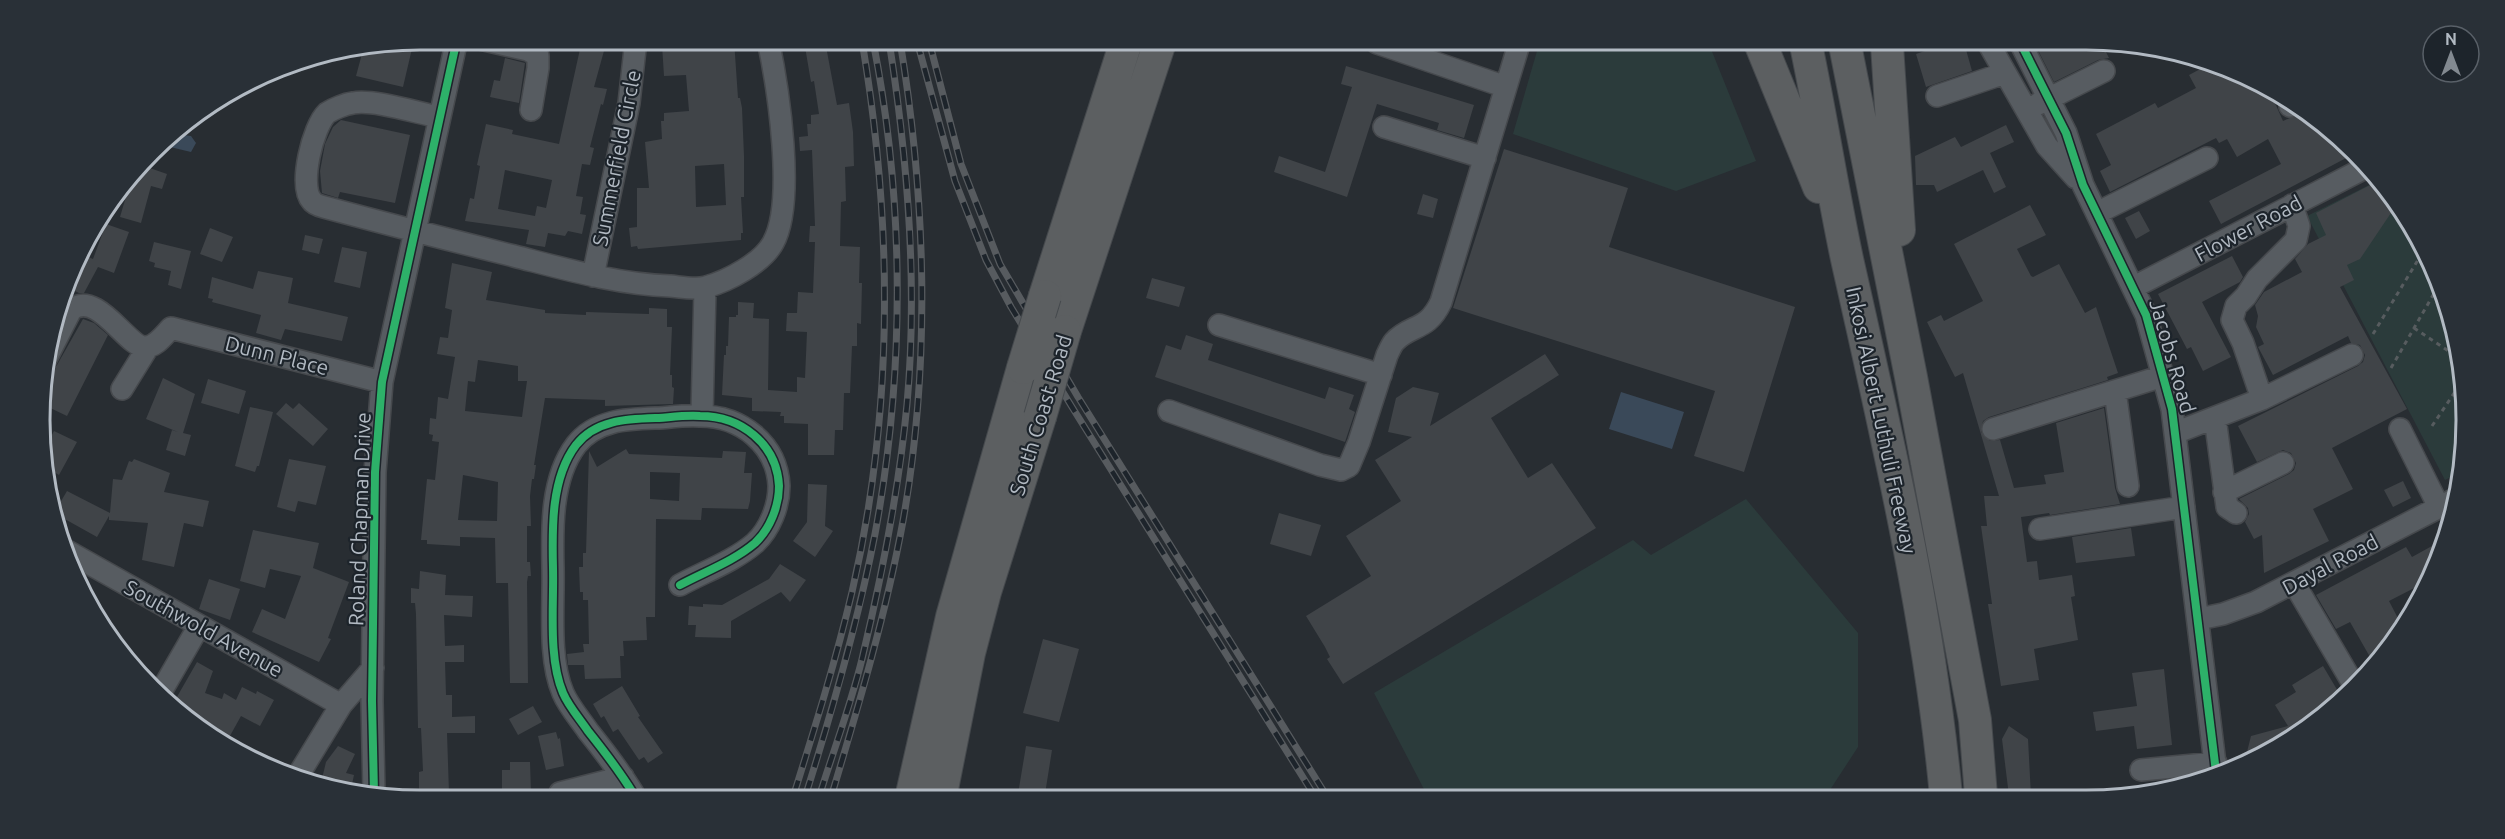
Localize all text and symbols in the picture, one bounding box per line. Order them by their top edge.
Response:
north arrow [2421,24,2481,84]
text: N [2445,30,2457,48]
street label: Summerfield Circle [587,68,645,248]
street label: Flower Road [2190,190,2306,266]
street label: Inkosi Albert Luthuli Freeway [1842,284,1922,556]
street label: Jacobs Road [2145,296,2201,416]
street label: Dunn Place [223,331,331,379]
street label: South Coast Road [1004,332,1076,498]
street label: Roland Chapman Drive [343,412,375,626]
street label: Dayal Road [2278,529,2382,599]
street label: Southwold Avenue [121,574,287,682]

